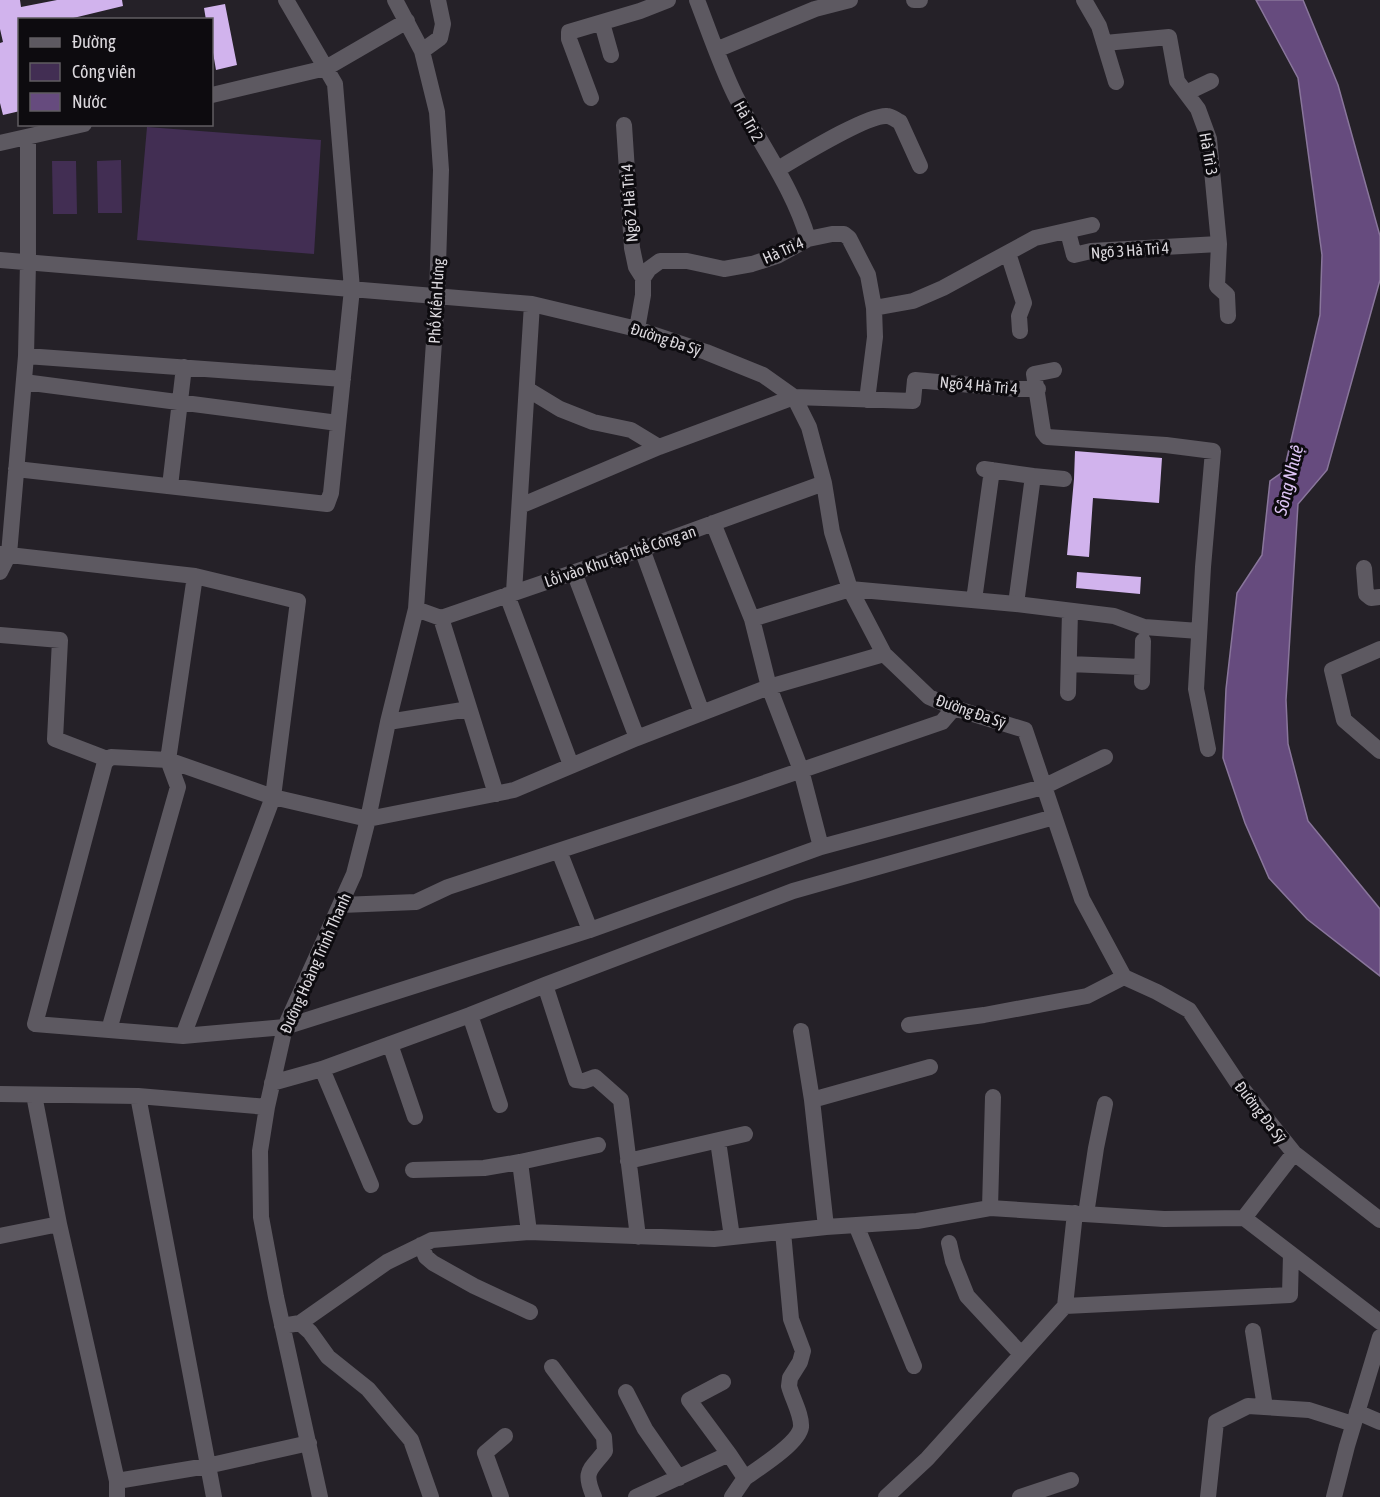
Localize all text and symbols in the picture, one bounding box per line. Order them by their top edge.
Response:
legend [18,18,213,126]
text: Đường [72,31,116,52]
text: Công viên [72,61,136,82]
text: Nước [72,91,107,112]
street label: Hà Trì 2 [731,98,767,144]
street label: Hà Trì 3 [1196,131,1222,177]
street label: Ngõ 2 Hà Trì 4 [617,163,642,243]
street label: Hà Trì 4 [760,233,806,267]
street label: Ngõ 3 Hà Trì 4 [1090,238,1170,263]
street label: Phố Kiến Hưng [424,258,448,344]
street label: Đường Đa Sỹ [628,319,704,360]
street label: Ngõ 4 Hà Trì 4 [939,373,1019,398]
water label: Sông Nhuệ [1269,442,1307,518]
street label: Lối vào Khu tập thể Công an [542,521,698,591]
street label: Đường Đa Sỹ [933,691,1009,732]
street label: Đường Hoàng Trình Thanh [276,890,355,1036]
street label: Đường Đa Sỹ [1231,1078,1291,1147]

